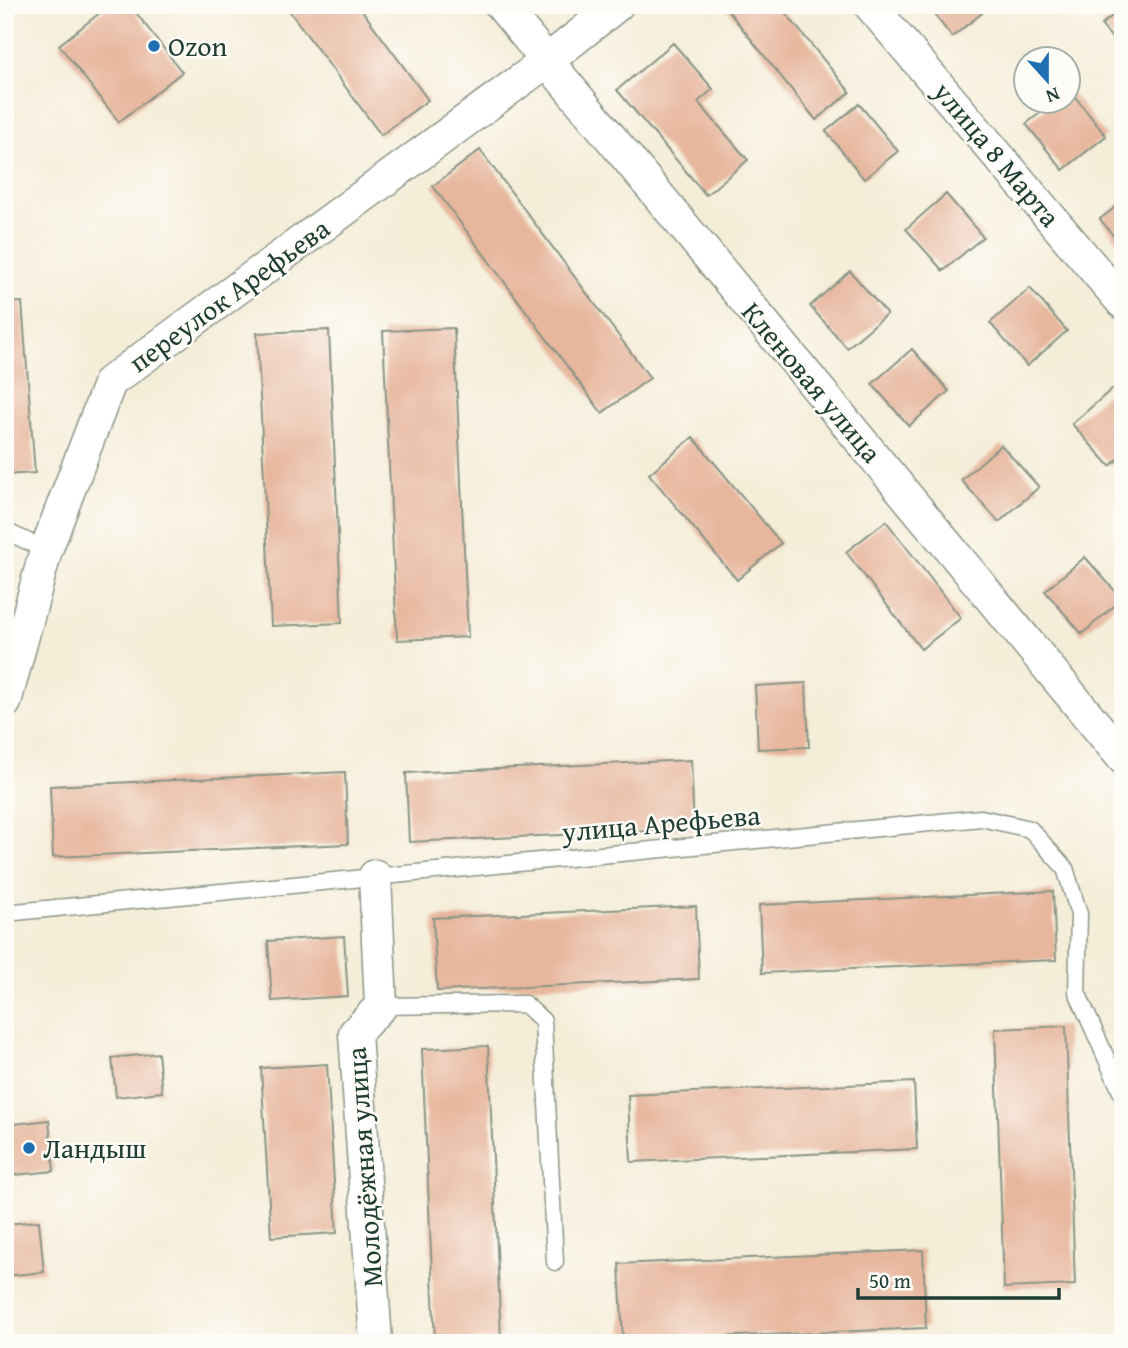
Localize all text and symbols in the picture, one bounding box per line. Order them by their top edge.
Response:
place label: Ozon [168,25,228,66]
marker: Ozon [146,38,162,54]
north arrow [1012,46,1082,116]
street label: улица 8 Марта [924,71,1071,236]
text: N [1042,81,1064,111]
street label: переулок Арефьева [120,207,338,382]
street label: Кленовая улица [733,292,893,472]
street label: улица Арефьева [559,793,763,852]
street label: Молодёжная улица [335,1045,392,1288]
place label: Ландыш [43,1127,146,1168]
marker: Ландыш [21,1140,37,1156]
scale bar [858,1257,1060,1301]
text: 50 m [869,1265,911,1296]

